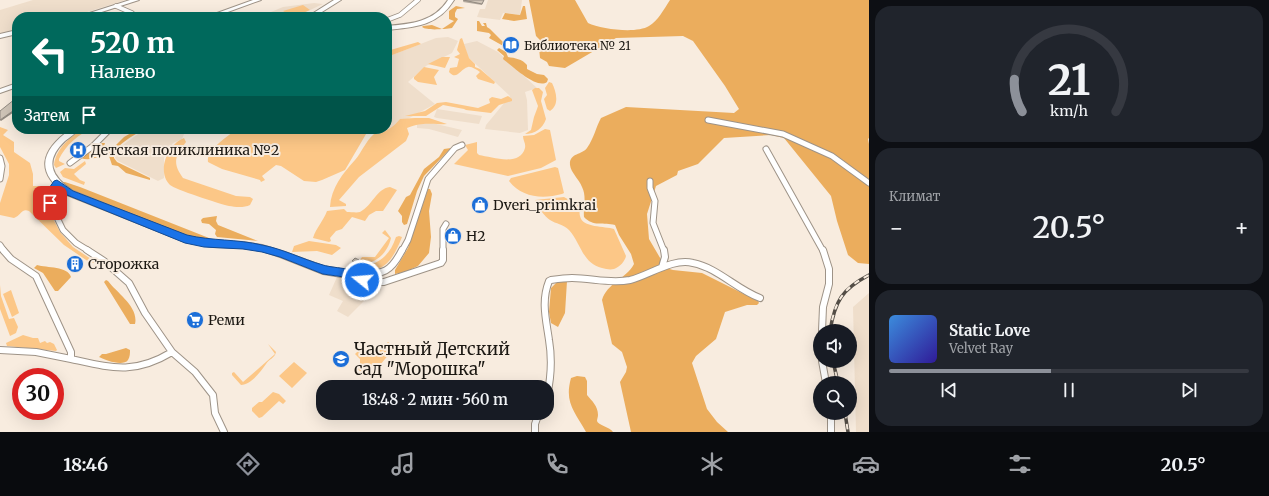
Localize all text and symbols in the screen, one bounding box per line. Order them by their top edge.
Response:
text: 520 m [90,25,175,61]
icon: left [24,28,76,80]
library icon: Библиотека № 21 [501,35,521,55]
place label: Библиотека № 21 [524,38,631,53]
text: 21 [1048,54,1090,106]
text: Налево [90,60,156,83]
text: km/h [1050,102,1088,120]
icon: arrive [78,104,100,126]
text: Затем [24,106,70,125]
hospital icon: Детская поликлиника №2 [68,140,88,160]
place label: Детская поликлиника №2 [91,141,279,159]
pin [33,186,67,220]
text: Климат [889,188,940,205]
icon: arrive [39,192,61,214]
shop icon: Dveri_primkrai [470,195,490,215]
place label: Dveri_primkrai [493,196,597,214]
text: 20.5° [1032,208,1106,246]
text: − [889,214,904,242]
text: + [1234,214,1249,242]
shop icon: H2 [443,226,463,246]
place label: H2 [466,227,486,245]
building icon: Сторожка [65,254,85,274]
place label: Сторожка [88,255,160,273]
position arrow [341,259,383,301]
supermarket icon: Реми [185,310,205,330]
place label: Реми [208,311,245,329]
text: Static Love [949,321,1030,340]
map controls [813,324,857,420]
button: sound [813,324,857,368]
place label: Частный Детский сад "Морошка" [354,338,510,380]
text: Velvet Ray [949,340,1013,357]
school or university icon: Частный Детский сад "Морошка" [331,349,351,369]
speed limit sign: 30 [12,368,64,420]
button: search [813,376,857,420]
icon: previous [938,379,960,401]
icon: pause [1058,379,1080,401]
icon: next [1178,379,1200,401]
text: 18:48 · 2 мин · 560 m [362,390,508,409]
icon: directions [234,450,262,478]
icon: music [389,450,417,478]
icon: phone [543,450,571,478]
icon: climate [698,450,726,478]
icon: car [852,450,880,478]
icon: filters [1006,450,1034,478]
text: 18:46 [63,453,108,476]
text: 20.5° [1161,453,1206,476]

